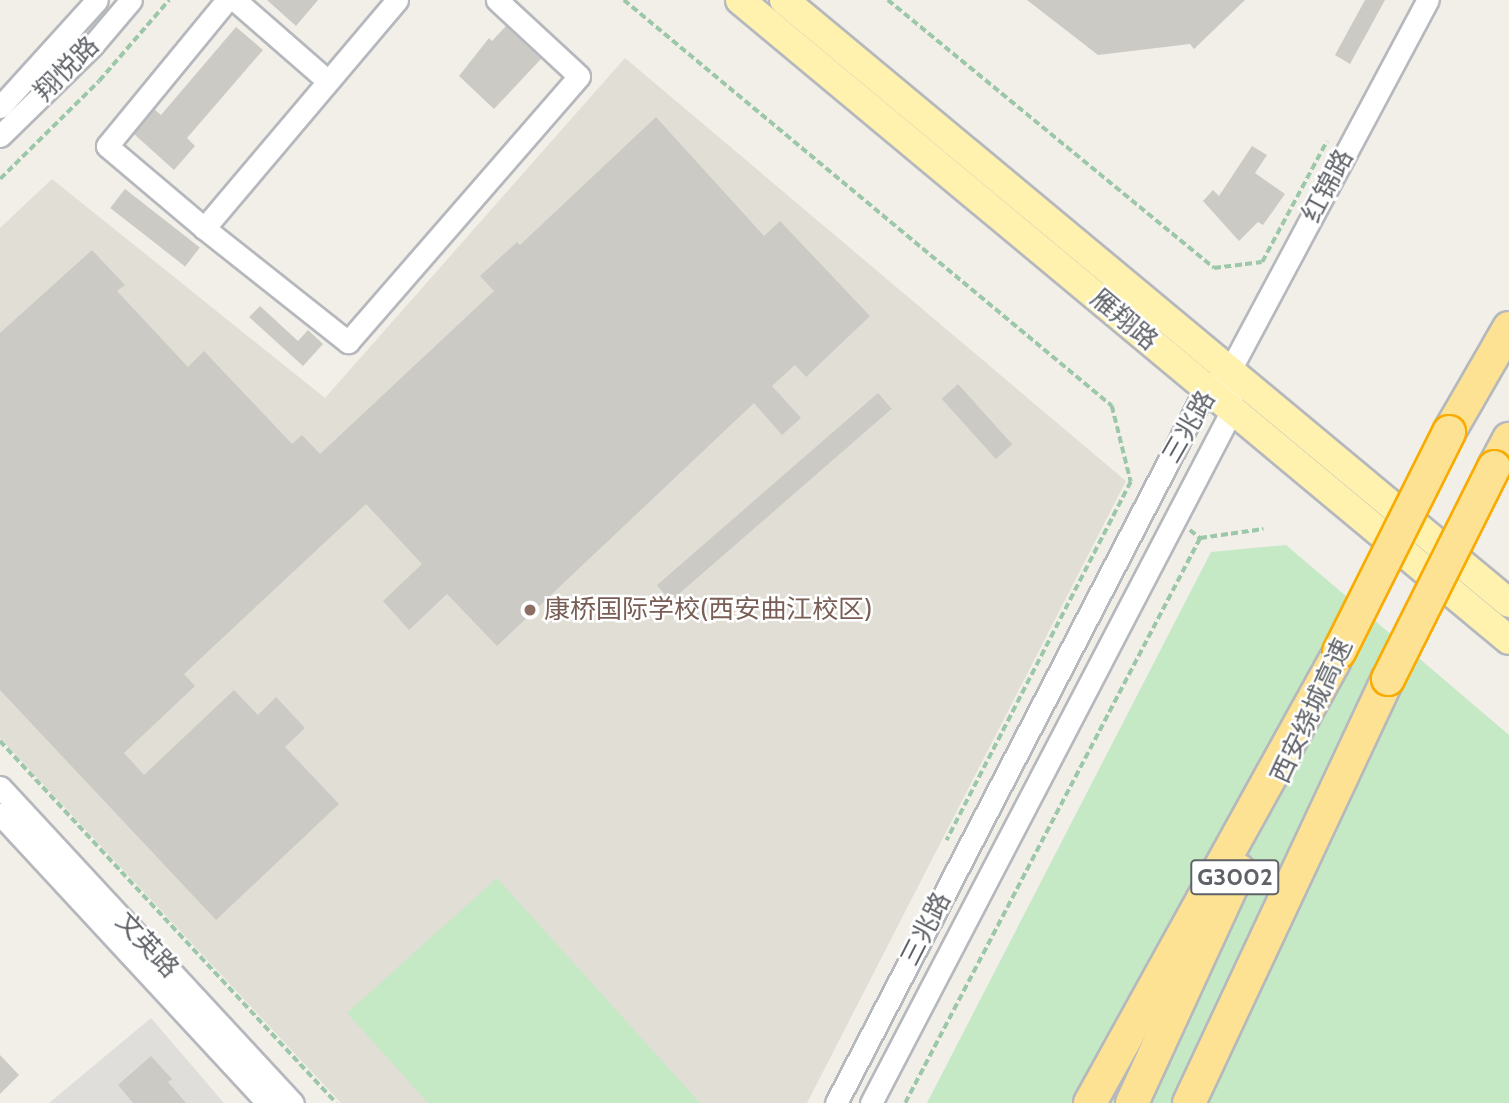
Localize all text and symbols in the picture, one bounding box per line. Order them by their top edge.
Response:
street label: 翔悦路 [28,30,106,108]
street label: 红锦路 [1296,144,1360,228]
street label: 雁翔路 [1084,283,1164,357]
street label: 三兆路 [1156,385,1222,469]
place label: 康桥国际学校(西安曲江校区) [544,594,872,626]
marker: 康桥国际学校(西安曲江校区) [522,602,538,618]
street label: 西安绕城高速 [1265,634,1359,788]
road number: G3002 [1190,856,1280,898]
street label: 三兆路 [894,887,958,971]
street label: 文英路 [109,906,185,984]

